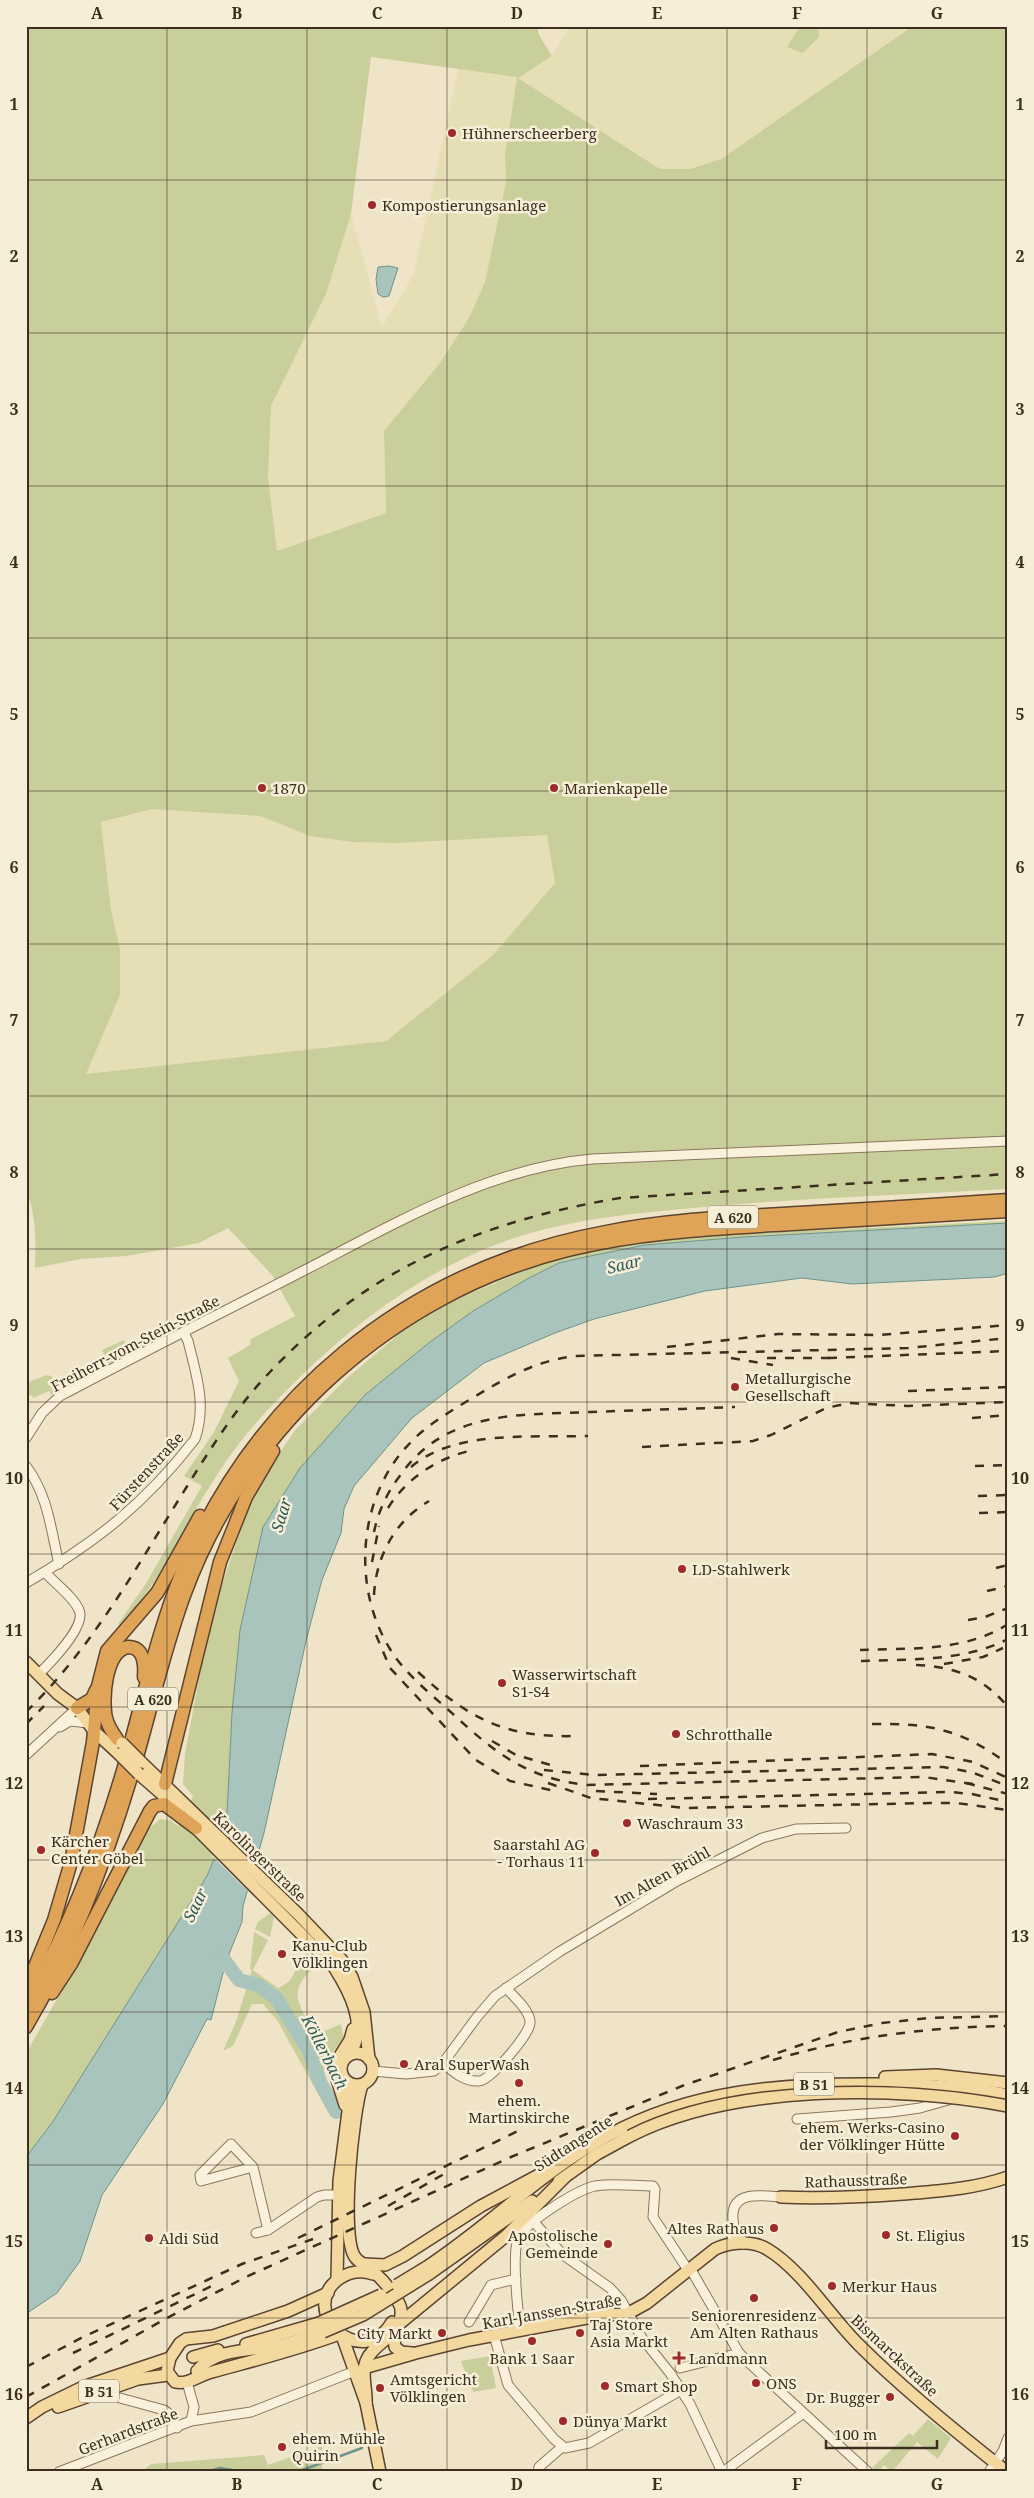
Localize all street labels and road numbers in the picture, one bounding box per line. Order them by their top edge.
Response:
road number: A 620 [708,1206,758,1228]
street label: Freiherr-vom-Stein-Straße [47,1290,223,1396]
street label: Fürstenstraße [105,1428,187,1514]
road number: A 620 [128,1688,178,1710]
street label: Karolingerstraße [209,1806,311,1906]
street label: Im Alten Brühl [611,1841,714,1911]
road number: B 51 [794,2072,834,2096]
street label: Südtangente [530,2110,616,2176]
street label: Rathausstraße [804,2168,908,2192]
street label: Karl-Janssen-Straße [481,2289,623,2333]
street label: Bismarckstraße [847,2309,943,2401]
road number: B 51 [79,2380,119,2402]
street label: Gerhardstraße [75,2403,181,2459]

